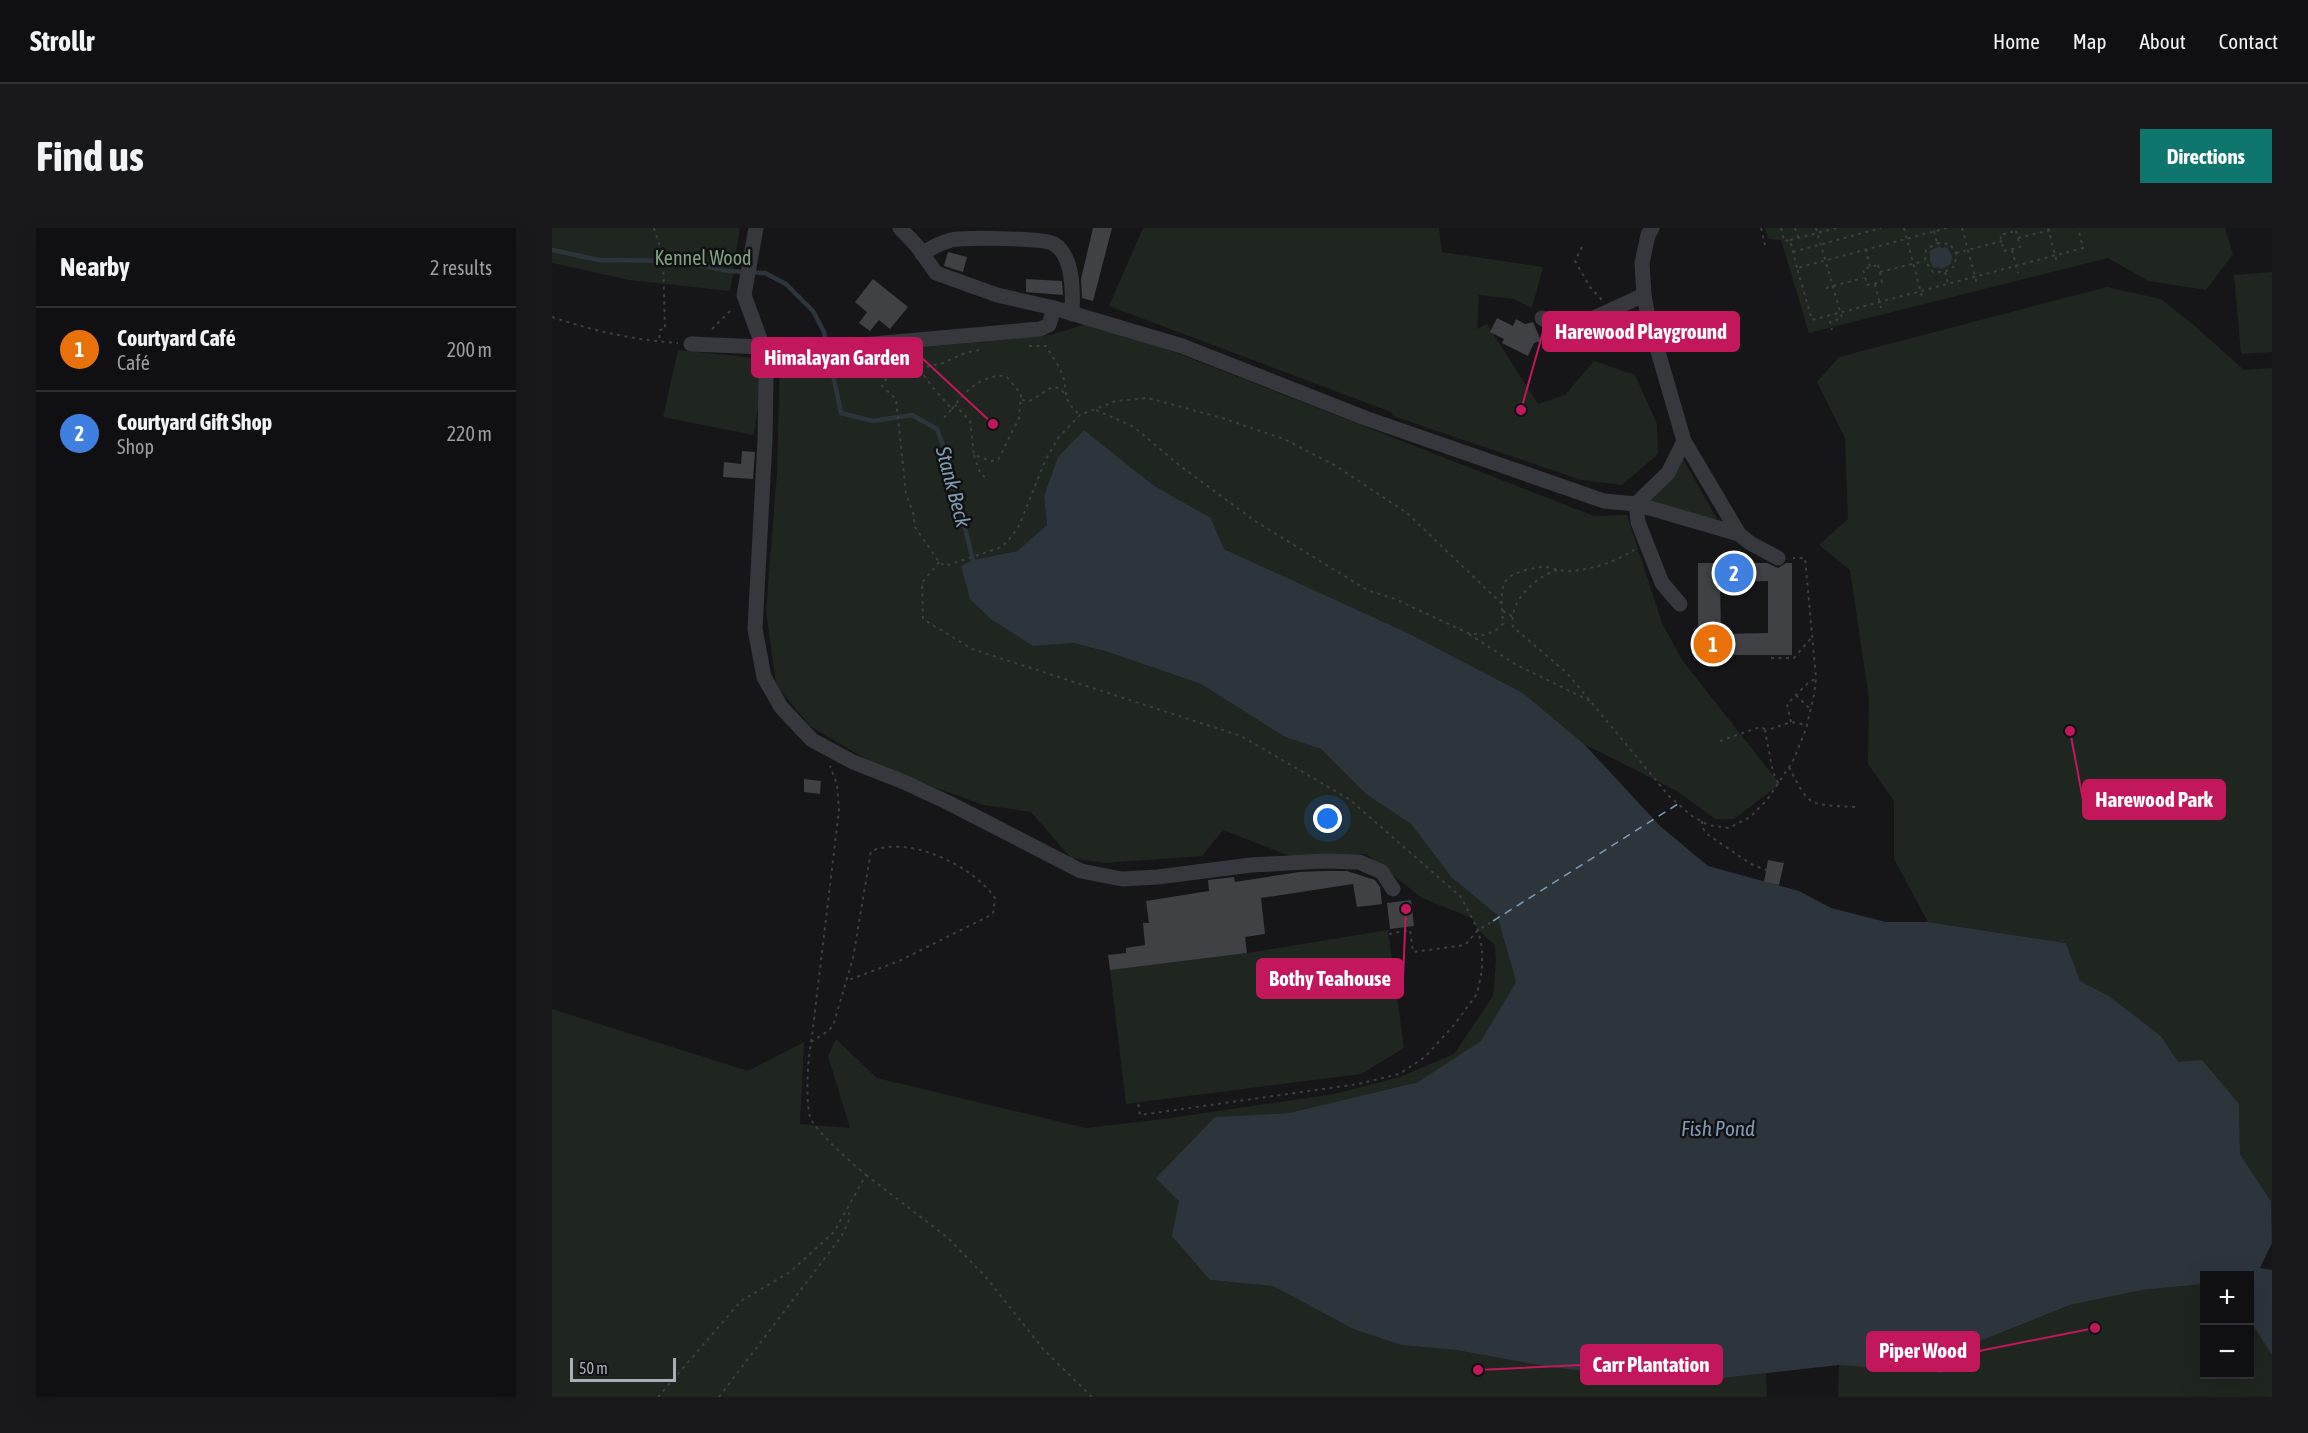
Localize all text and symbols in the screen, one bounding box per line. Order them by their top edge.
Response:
text: Strollr [30,25,94,57]
text: Home [1993,29,2040,53]
text: Map [2073,29,2107,53]
text: About [2140,29,2186,53]
text: Contact [2219,29,2278,53]
button: Directions [2140,129,2272,183]
text: Find us [36,132,144,180]
park label: Kennel Wood [654,246,752,269]
text: Nearby [60,252,130,282]
text: 2 results [430,256,492,279]
callout: Harewood Playground [1543,312,1739,351]
text: Harewood Playground [1555,319,1727,343]
text: Courtyard Café [117,325,236,351]
text: 1 [75,338,84,361]
text: 200 m [447,338,492,361]
callout: Himalayan Garden [752,338,922,377]
text: Himalayan Garden [764,345,910,369]
text: Café [117,351,150,374]
text: Courtyard Gift Shop [117,409,272,435]
text: 2 [75,422,84,445]
text: 220 m [447,422,492,445]
text: Shop [117,435,154,458]
water label: Stank Beck [931,443,976,531]
pin: 2 [1714,550,1754,596]
pin: 1 [1694,622,1732,666]
callout: Harewood Park [2083,780,2225,819]
text: Harewood Park [2095,787,2213,811]
your location [1313,804,1342,833]
callout: Bothy Teahouse [1257,959,1403,998]
text: Bothy Teahouse [1269,966,1391,990]
water label: Fish Pond [1681,1116,1755,1140]
map controls [2200,1271,2254,1379]
button: + [2200,1271,2254,1325]
button: − [2200,1325,2254,1379]
callout: Piper Wood [1867,1332,1979,1371]
text: Piper Wood [1879,1338,1967,1362]
callout: Carr Plantation [1581,1345,1722,1384]
text: Carr Plantation [1592,1352,1710,1376]
scale bar [570,1355,676,1382]
text: 50 m [579,1359,608,1377]

